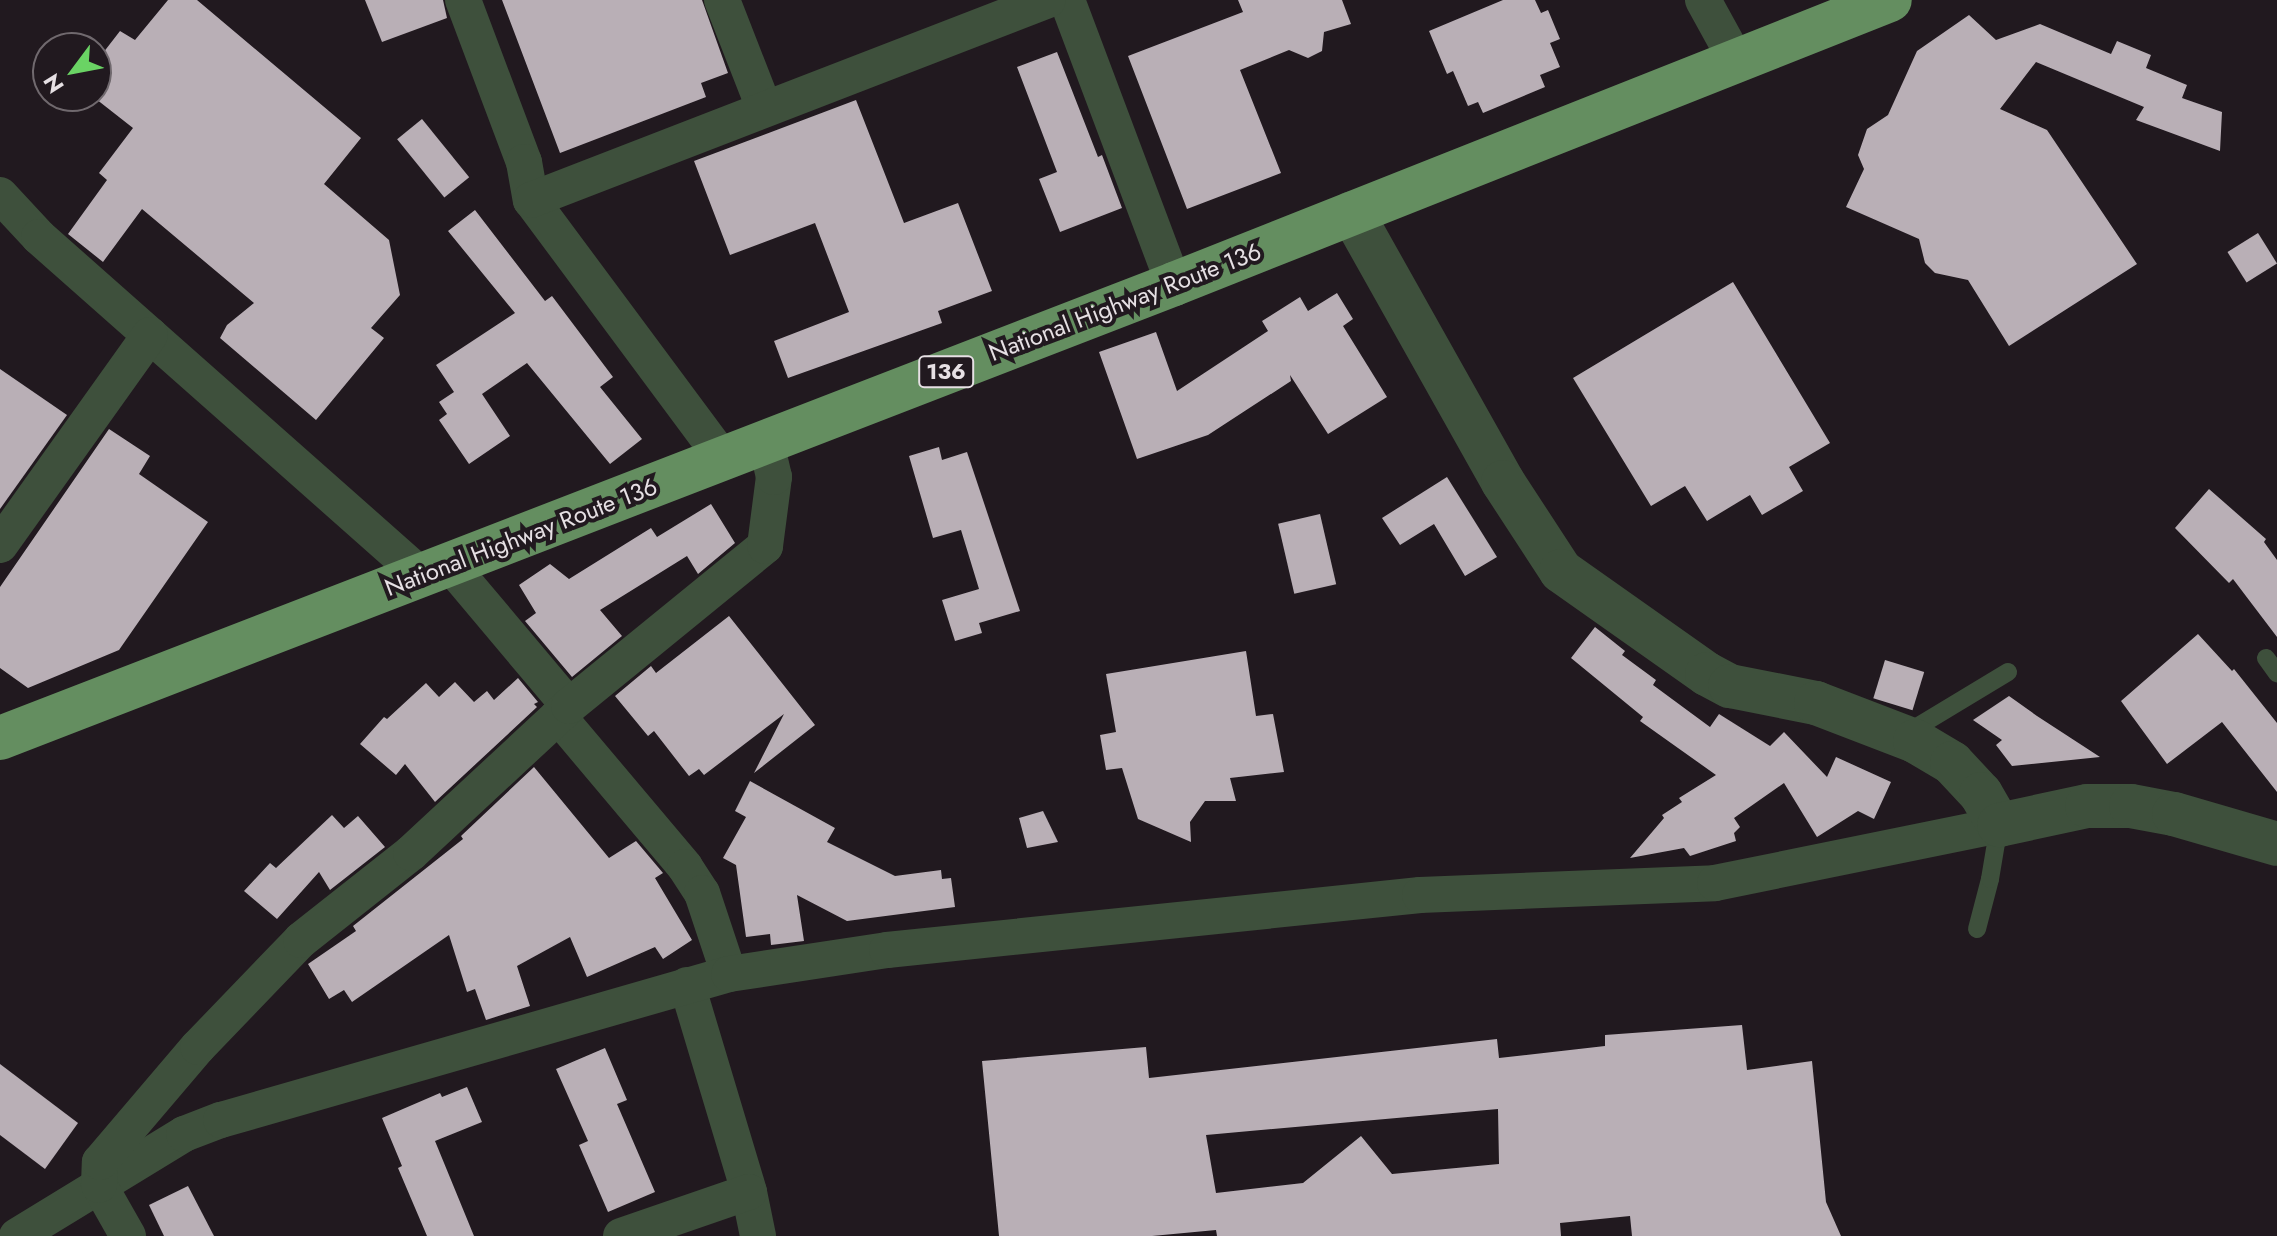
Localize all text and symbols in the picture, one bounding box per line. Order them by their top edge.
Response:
north arrow [32,32,112,112]
text: N [35,68,72,100]
street label: National Highway Route 136 [985,237,1265,367]
road number: 136 [918,354,974,390]
street label: National Highway Route 136 [381,472,661,602]

